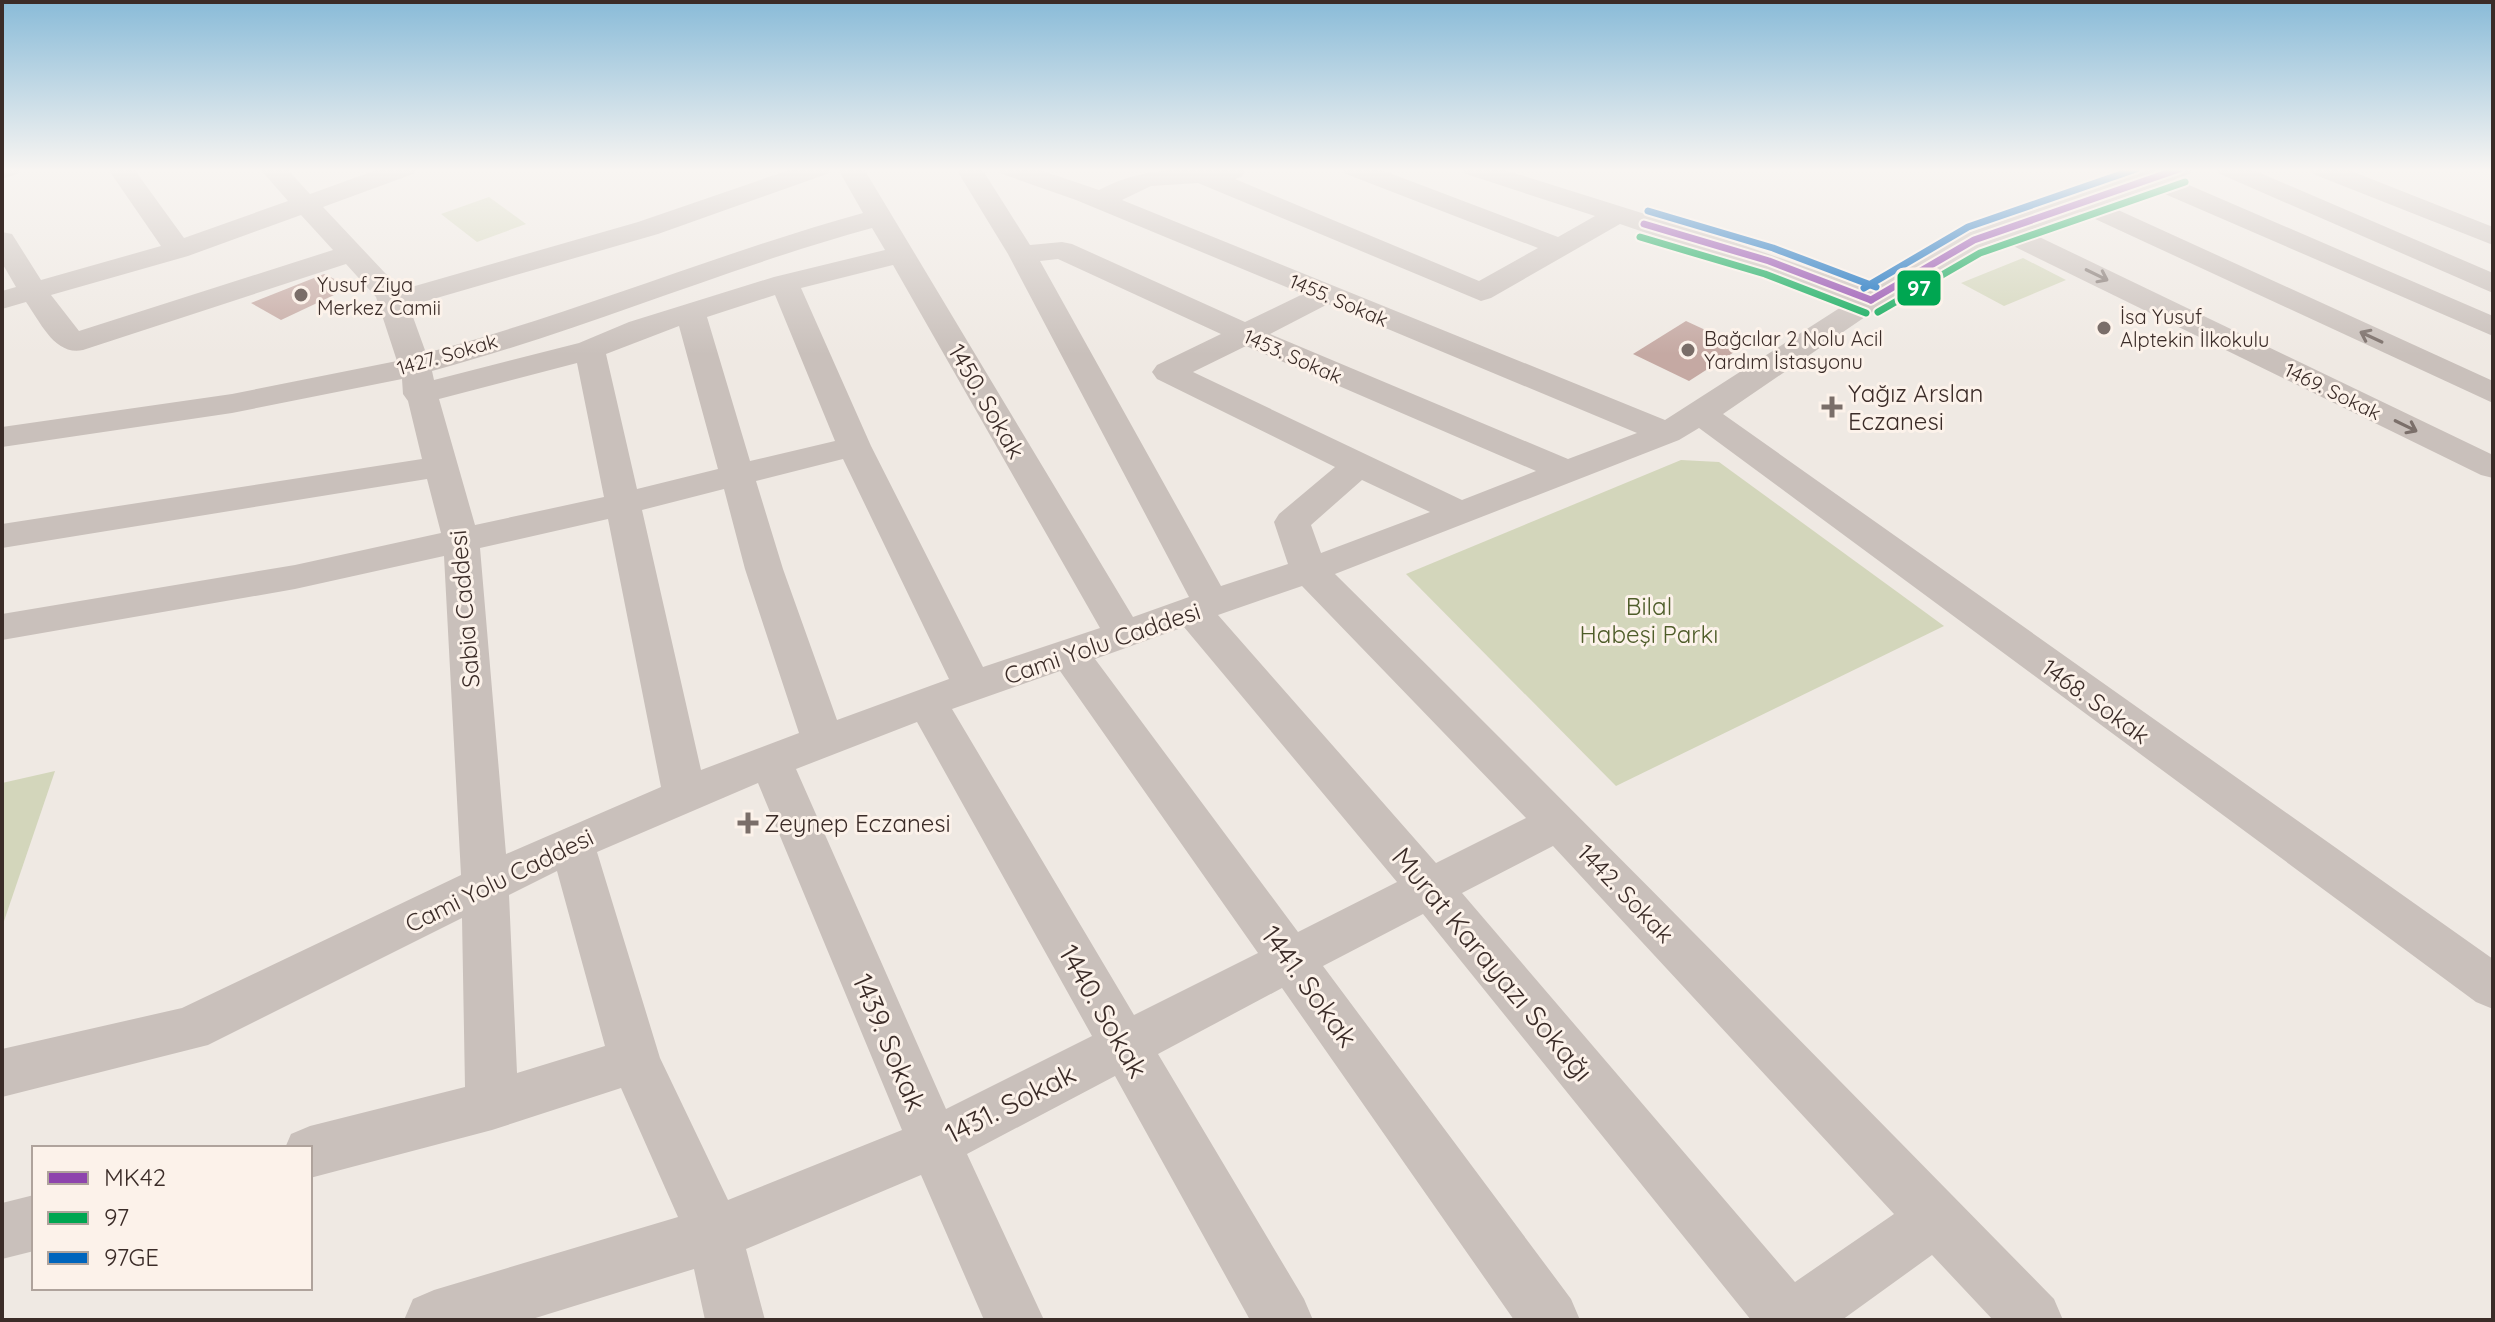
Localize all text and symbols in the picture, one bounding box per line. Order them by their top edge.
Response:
street label: 1455. Sokak [1286,268,1392,332]
one-way arrow [2084,268,2108,284]
line badge: 97 [1896,269,1942,307]
place label: Yusuf Ziya Merkez Camii [317,272,441,320]
text: 97 [1907,274,1931,302]
marker: Yusuf Ziya Merkez Camii [292,286,310,304]
place label: İsa Yusuf Alptekin İlkokulu [2120,304,2269,352]
marker: İsa Yusuf Alptekin İlkokulu [2095,319,2113,337]
street label: 1453. Sokak [1240,323,1346,389]
place label: Bağcılar 2 Nolu Acil Yardım İstasyonu [1704,326,1883,374]
street label: 1427. Sokak [394,328,500,380]
one-way arrow [2360,329,2384,344]
street label: 1450. Sokak [942,338,1032,464]
marker: Bağcılar 2 Nolu Acil Yardım İstasyonu [1679,341,1697,359]
street label: 1469. Sokak [2281,357,2385,425]
place label: Yağız Arslan Eczanesi [1848,378,1983,436]
marker: Yağız Arslan Eczanesi [1823,398,1841,416]
one-way arrow [2393,419,2417,434]
street label: Sabia Caddesi [442,529,486,689]
park label: Bilal Habeşi Parkı [1580,591,1718,649]
street label: Cami Yolu Caddesi [1000,595,1204,691]
street label: 1468. Sokak [2036,652,2156,750]
place label: Zeynep Eczanesi [764,808,951,838]
marker: Zeynep Eczanesi [739,814,757,832]
street label: Cami Yolu Caddesi [400,821,598,939]
street label: 1442. Sokak [1571,837,1681,949]
street label: Murat Karayazı Sokağı [1385,840,1601,1088]
street label: 1441. Sokak [1254,918,1366,1054]
street label: 1440. Sokak [1052,938,1156,1084]
street label: 1439. Sokak [845,968,935,1116]
street label: 1431. Sokak [939,1055,1081,1151]
legend [32,1146,312,1290]
text: MK42 [104,1162,166,1192]
text: 97 [104,1202,129,1232]
text: 97GE [104,1242,159,1272]

